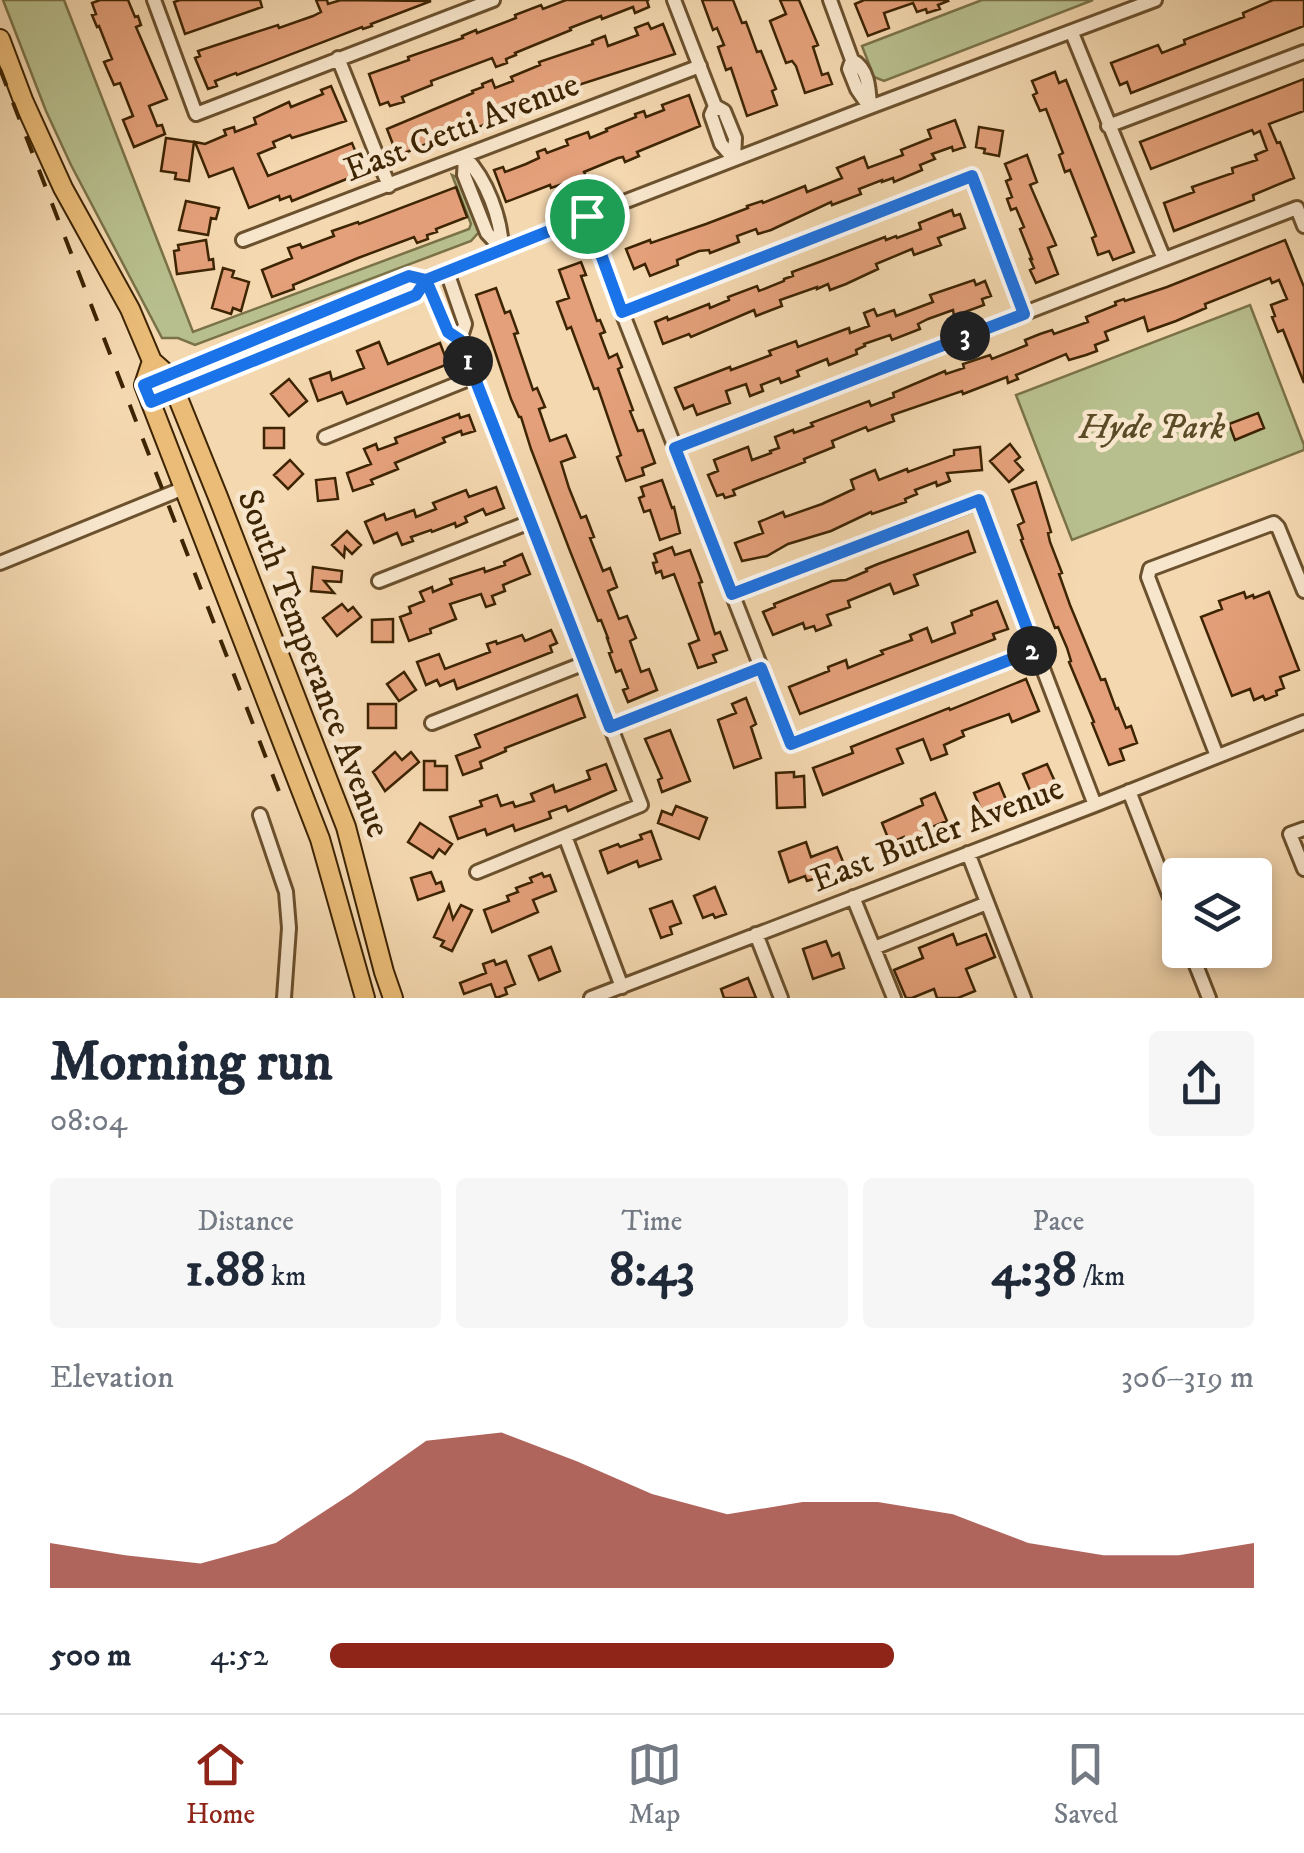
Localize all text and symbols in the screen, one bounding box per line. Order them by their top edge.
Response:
street label: East Cetti Avenue [338,63,585,193]
pin [545,174,630,259]
icon: arrive [560,189,615,244]
pin: 3 [940,311,990,361]
text: 3 [960,318,970,353]
pin: 1 [443,336,493,386]
text: 1 [463,343,473,378]
park label: Hyde Park [1078,406,1226,450]
street label: South Temperance Avenue [226,483,400,844]
pin: 2 [1007,626,1057,676]
text: 2 [1025,633,1039,668]
street label: East Butler Avenue [805,767,1070,903]
map controls [1162,858,1272,968]
button: layers [1162,858,1272,968]
text: Morning run [50,1029,332,1098]
button: share [1149,1031,1254,1136]
text: 08:04 [50,1101,127,1141]
text: Distance [197,1204,294,1239]
text: Time [622,1204,682,1239]
text: Pace [1032,1204,1084,1239]
text: 1.88 [185,1239,265,1302]
text: 8:43 [609,1239,695,1302]
text: 4:38 [991,1239,1077,1302]
text: km [265,1259,306,1294]
text: /km [1077,1259,1125,1294]
text: Elevation [50,1358,174,1398]
text: 306–319 m [1121,1358,1254,1398]
text: 500 m [50,1636,131,1676]
text: 4:52 [210,1636,268,1676]
tab: Home [186,1737,255,1832]
tab: Map [627,1737,682,1832]
tab: Saved [1054,1737,1118,1832]

